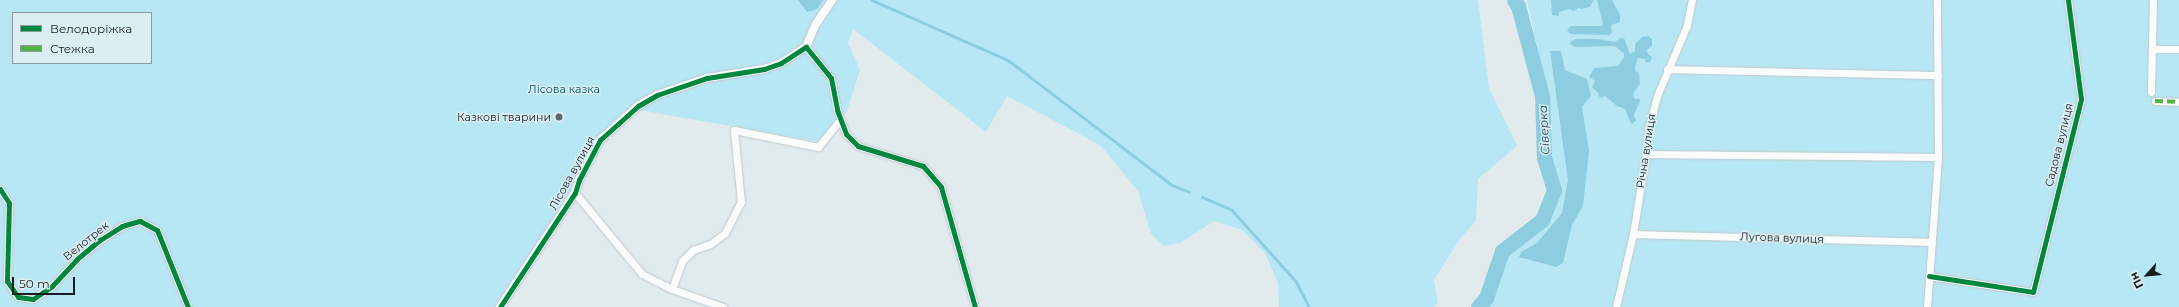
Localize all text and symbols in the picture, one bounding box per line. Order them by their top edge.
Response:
legend [12,12,152,64]
text: Велодоріжка [50,21,132,36]
text: Стежка [50,41,95,56]
park label: Лісова казка [528,82,600,96]
street label: Садова вулиця [2042,102,2076,188]
water label: Сіверка [1535,105,1553,155]
place label: Казкові тварини [457,110,551,124]
marker: Казкові тварини [554,112,564,122]
street label: Річна вулиця [1634,113,1658,189]
street label: Лісова вулиця [546,134,598,212]
street label: Велотрек [61,219,111,263]
street label: Лугова вулиця [1740,230,1824,246]
north arrow [2127,255,2167,295]
scale bar [14,269,77,295]
text: Пн [2126,270,2146,291]
text: 50 m [19,276,50,291]

